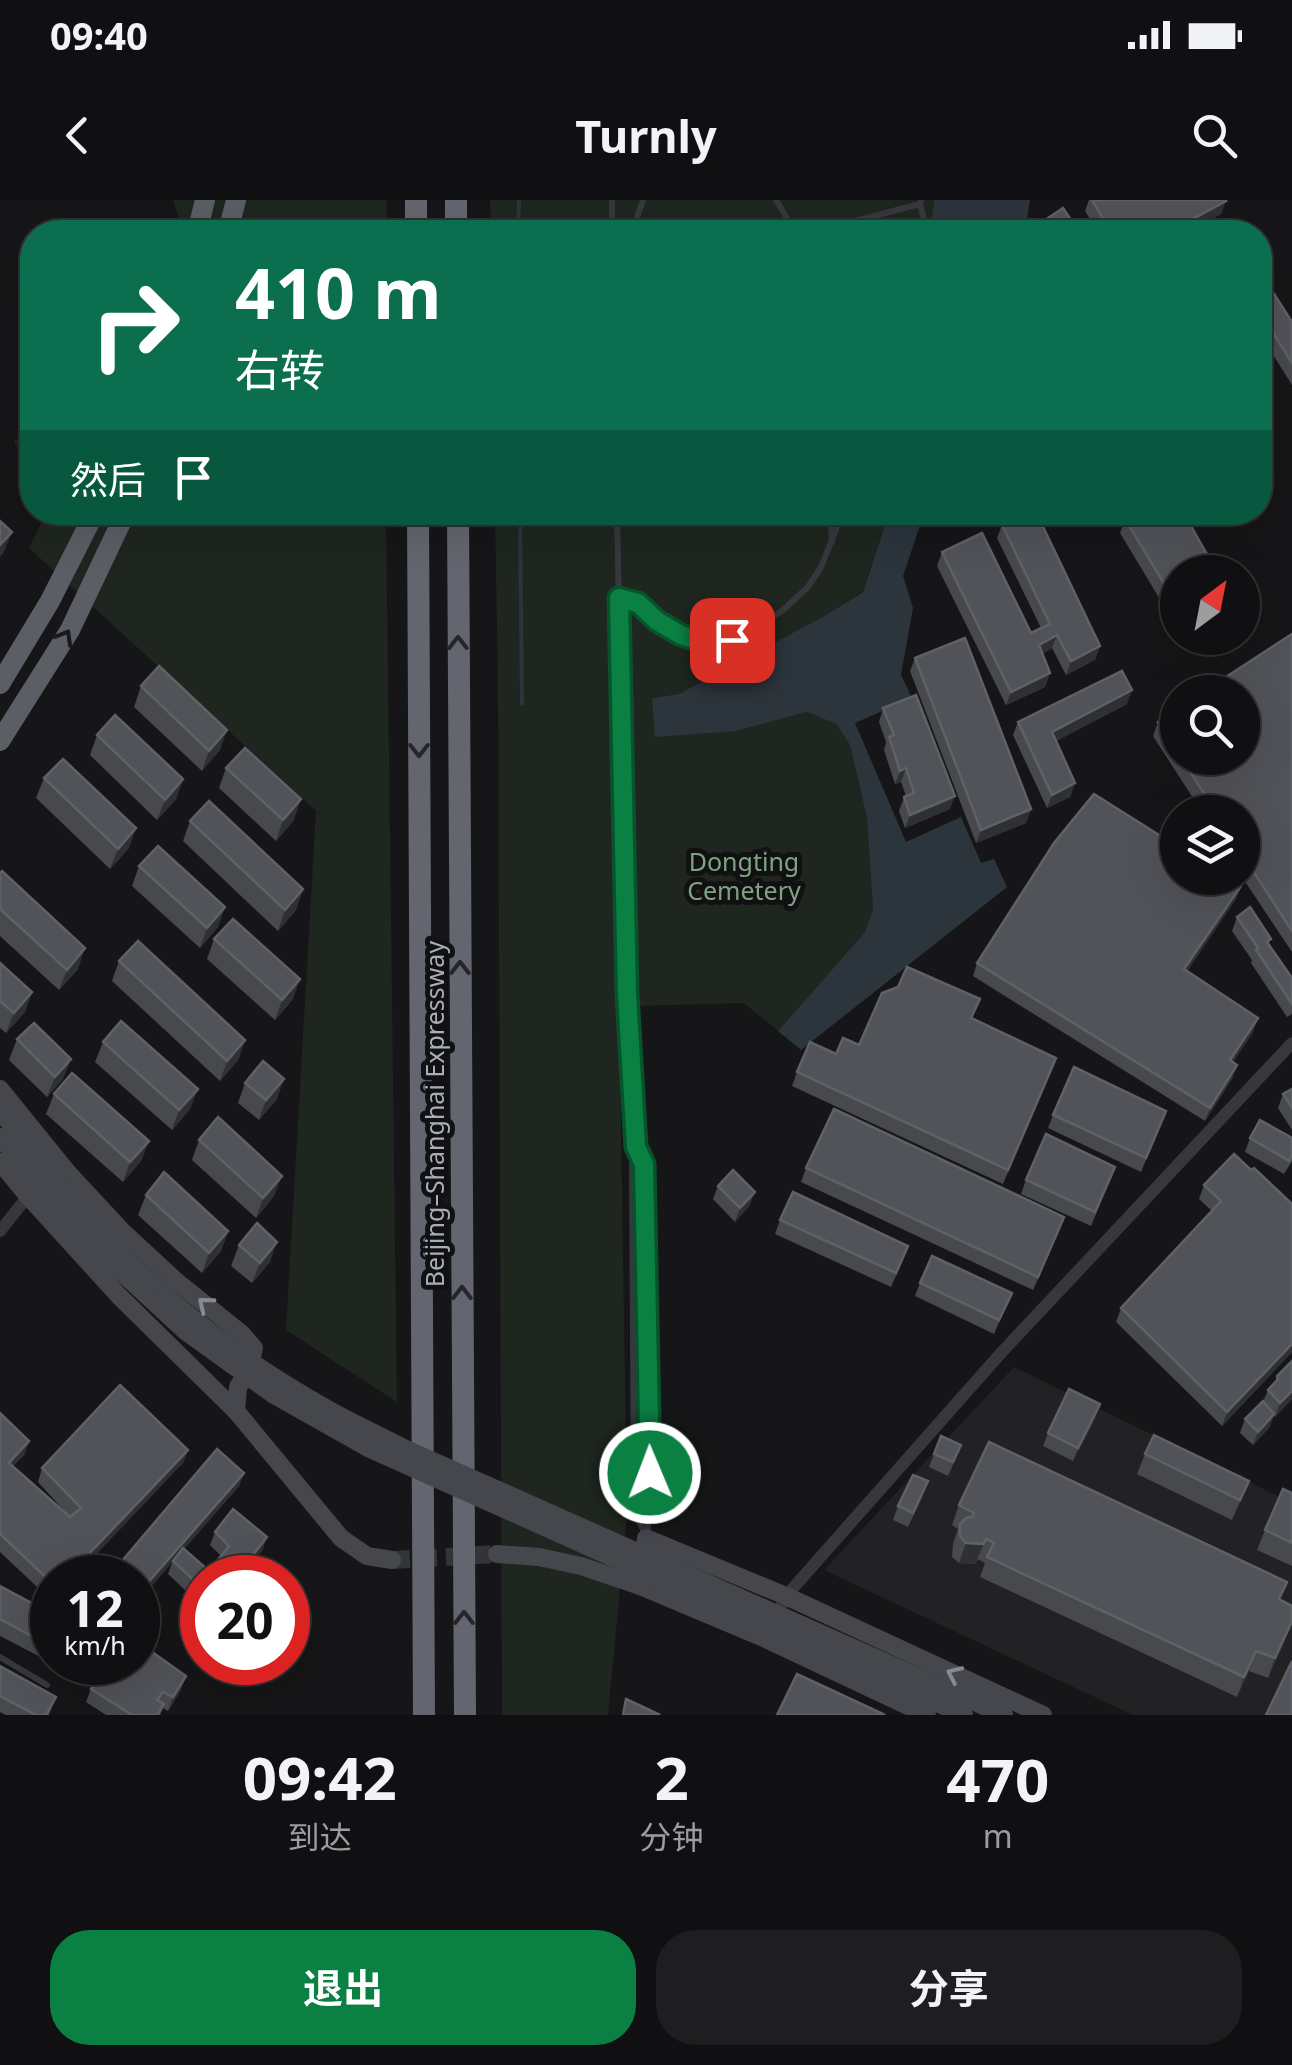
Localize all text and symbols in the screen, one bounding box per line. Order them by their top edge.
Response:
text: 09:40 [50,9,148,61]
text: Turnly [575,105,717,166]
icon: back [50,108,105,163]
icon: search [1187,108,1242,163]
text: 410 m [235,244,442,340]
icon: right [70,260,200,390]
text: 右转 [235,339,325,400]
icon: arrive [166,450,221,505]
text: 然后 [70,453,146,505]
north arrow [1160,555,1260,655]
map controls [1160,555,1260,895]
pin [690,598,775,683]
icon: arrive [705,613,760,668]
one-way arrow [53,630,72,648]
one-way arrow [447,634,469,650]
button: search [1160,675,1260,775]
one-way arrow [408,742,430,758]
button: layers [1160,795,1260,895]
park label: Dongting Cemetery [687,844,801,907]
street label: Beijing–Shanghai Expressway [417,941,451,1287]
one-way arrow [449,959,471,974]
one-way arrow [451,1284,473,1300]
one-way arrow [199,1298,217,1316]
position arrow [598,1421,702,1525]
speed limit sign: 20 [180,1555,310,1685]
text: 12 [66,1574,124,1642]
one-way arrow [453,1609,475,1624]
text: km/h [64,1628,126,1662]
one-way arrow [946,1667,964,1687]
text: 09:42 [243,1736,397,1818]
text: 2 [654,1736,689,1818]
text: 470 [946,1738,1049,1820]
text: m [983,1814,1013,1857]
text: 到达 [288,1815,352,1858]
text: 分钟 [640,1815,704,1858]
button: 退出 [50,1930,636,2045]
button: 分享 [656,1930,1242,2045]

